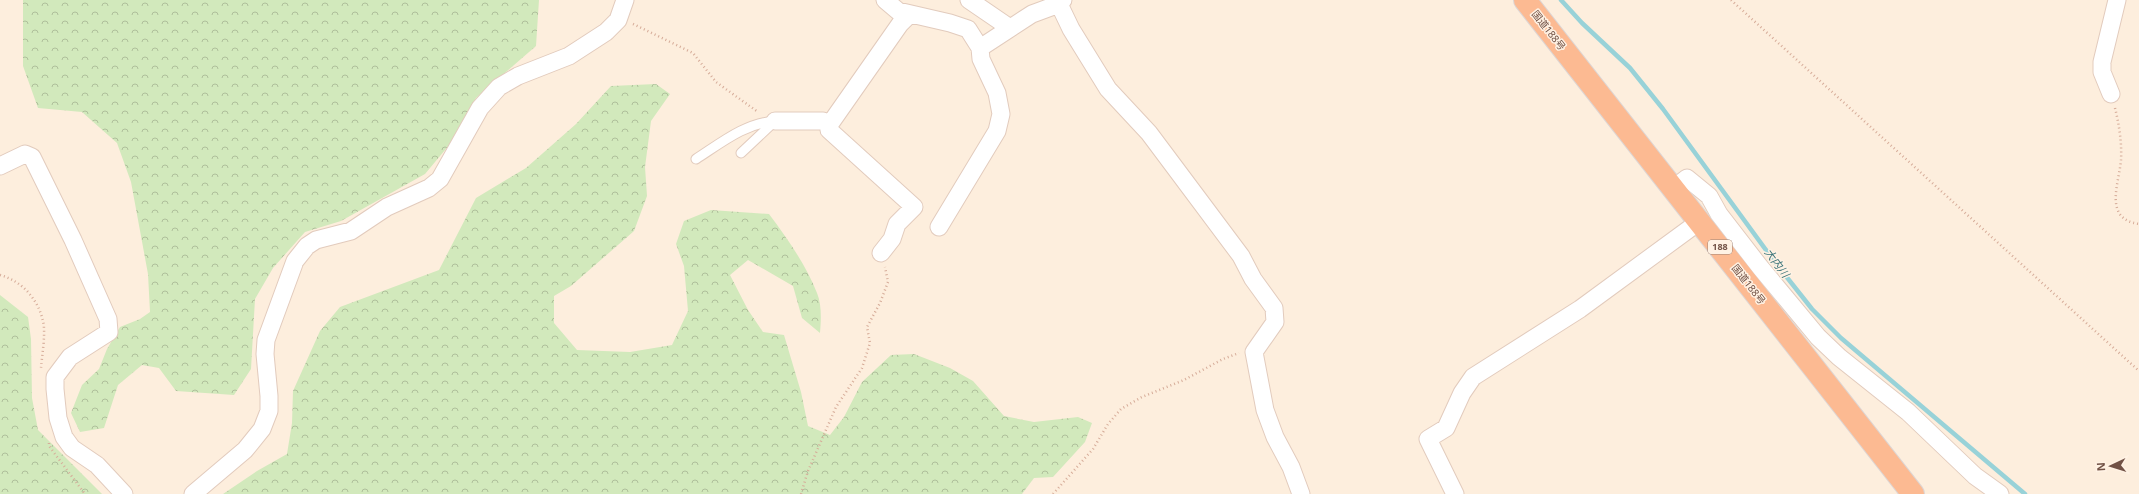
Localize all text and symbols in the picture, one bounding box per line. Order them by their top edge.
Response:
street label: 国道188号 [1529,7,1569,53]
road number: 188 [1708,240,1732,254]
water label: 大内川 [1761,245,1794,281]
street label: 国道188号 [1729,261,1769,307]
north arrow [2091,446,2131,486]
text: N [2093,462,2108,472]

